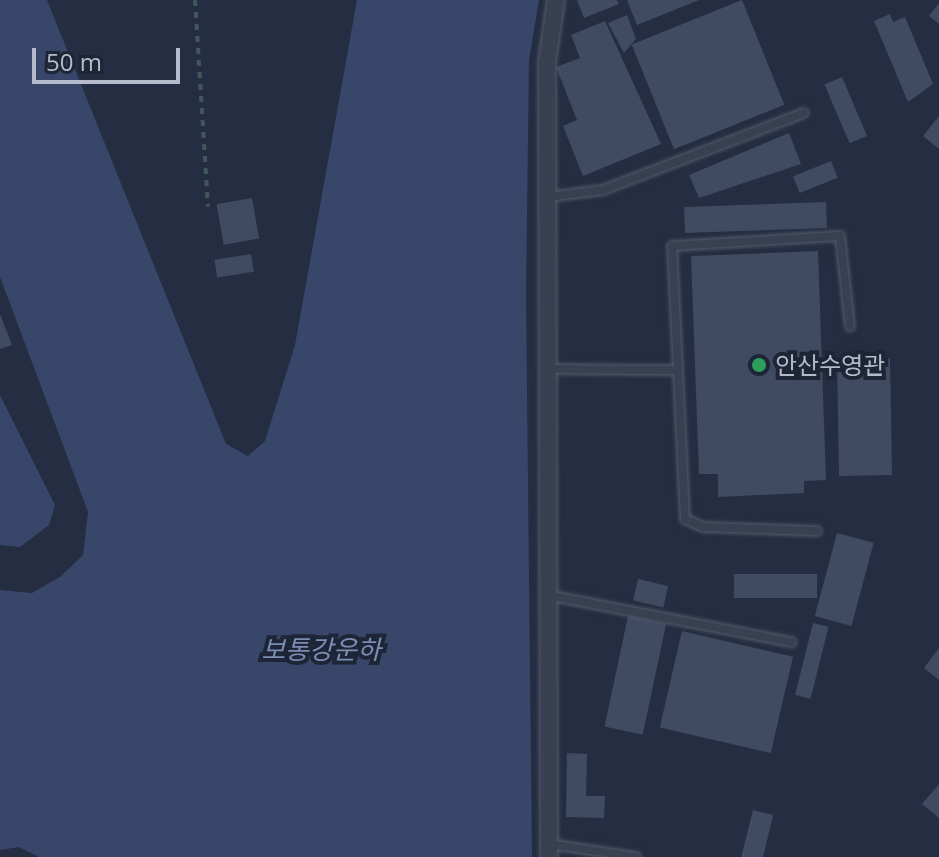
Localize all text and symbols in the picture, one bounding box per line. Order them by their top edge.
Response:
scale bar [36,32,184,82]
text: 50 m [46,45,102,78]
place label: 안산수영관 [775,351,885,379]
marker: 안산수영관 [750,356,768,374]
water label: 보통강운하 [261,634,381,666]

